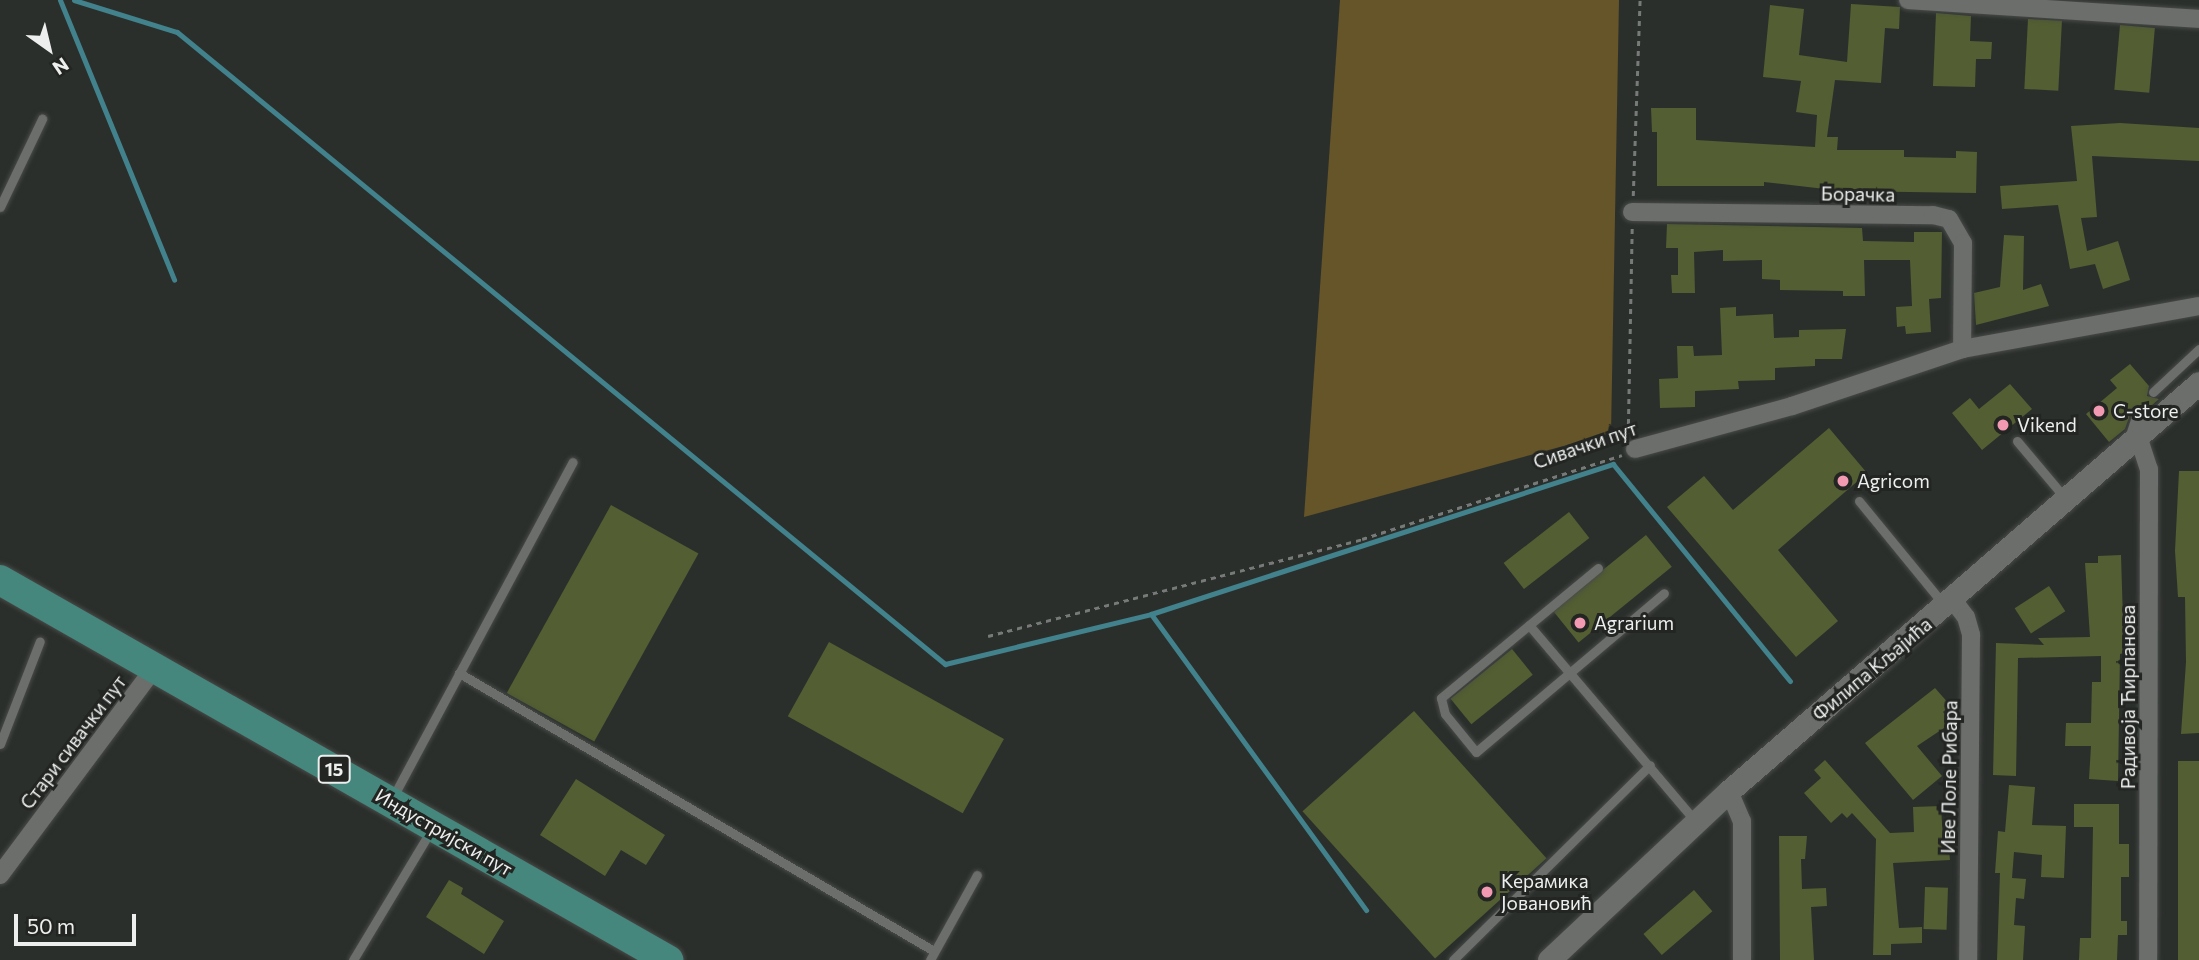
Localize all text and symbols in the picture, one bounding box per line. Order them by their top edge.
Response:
north arrow [14,14,84,84]
text: N [49,53,73,80]
street label: Борачка [1821,182,1895,206]
place label: C-store [2113,400,2179,422]
marker: C-store [2091,403,2107,419]
place label: Vikend [2017,414,2077,436]
street label: Сивачки пут [1530,417,1640,473]
marker: Vikend [1995,417,2011,433]
place label: Agricom [1857,470,1930,492]
marker: Agricom [1835,473,1851,489]
street label: Радивоја Ћирпанова [2117,605,2139,789]
place label: Agrarium [1594,612,1674,634]
street label: Филипа Кљајића [1808,613,1936,725]
marker: Agrarium [1572,615,1588,631]
street label: Стари сивачки пут [15,671,131,813]
street label: Иве Лоле Рибара [1936,700,1962,854]
road number: 15 [316,754,352,784]
street label: Индустријски пут [371,784,517,880]
place label: Керамика Јовановић [1501,870,1592,914]
marker: Керамика Јовановић [1479,884,1495,900]
scale bar [18,900,140,944]
text: 50 m [27,913,75,938]

